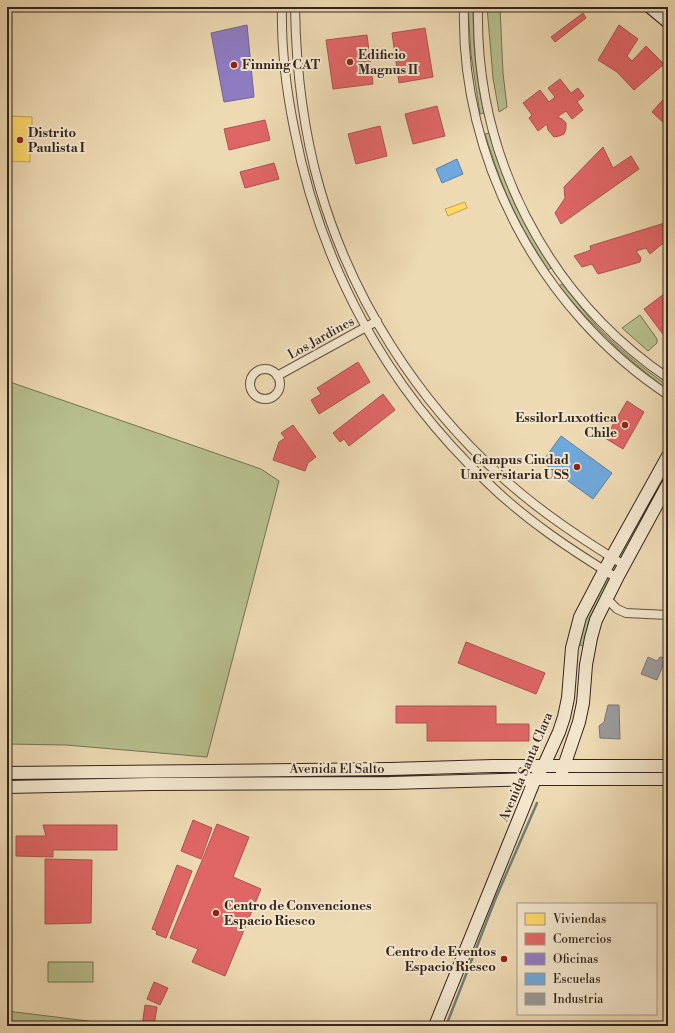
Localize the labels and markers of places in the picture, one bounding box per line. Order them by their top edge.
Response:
place label: Edificio Magnus II [358,47,418,78]
place label: Finning CAT [242,57,321,73]
marker: Edificio Magnus II [345,57,355,67]
marker: Finning CAT [229,60,239,70]
place label: Distrito Paulista I [28,125,85,156]
marker: Distrito Paulista I [15,135,25,145]
place label: EssilorLuxottica Chile [515,410,618,441]
marker: EssilorLuxottica Chile [620,420,630,430]
place label: Campus Ciudad Universitaria USS [460,452,570,483]
marker: Campus Ciudad Universitaria USS [572,462,582,472]
place label: Centro de Convenciones Espacio Riesco [224,898,372,929]
marker: Centro de Convenciones Espacio Riesco [211,908,221,918]
place label: Centro de Eventos Espacio Riesco [386,944,496,975]
marker: Centro de Eventos Espacio Riesco [499,954,509,964]

